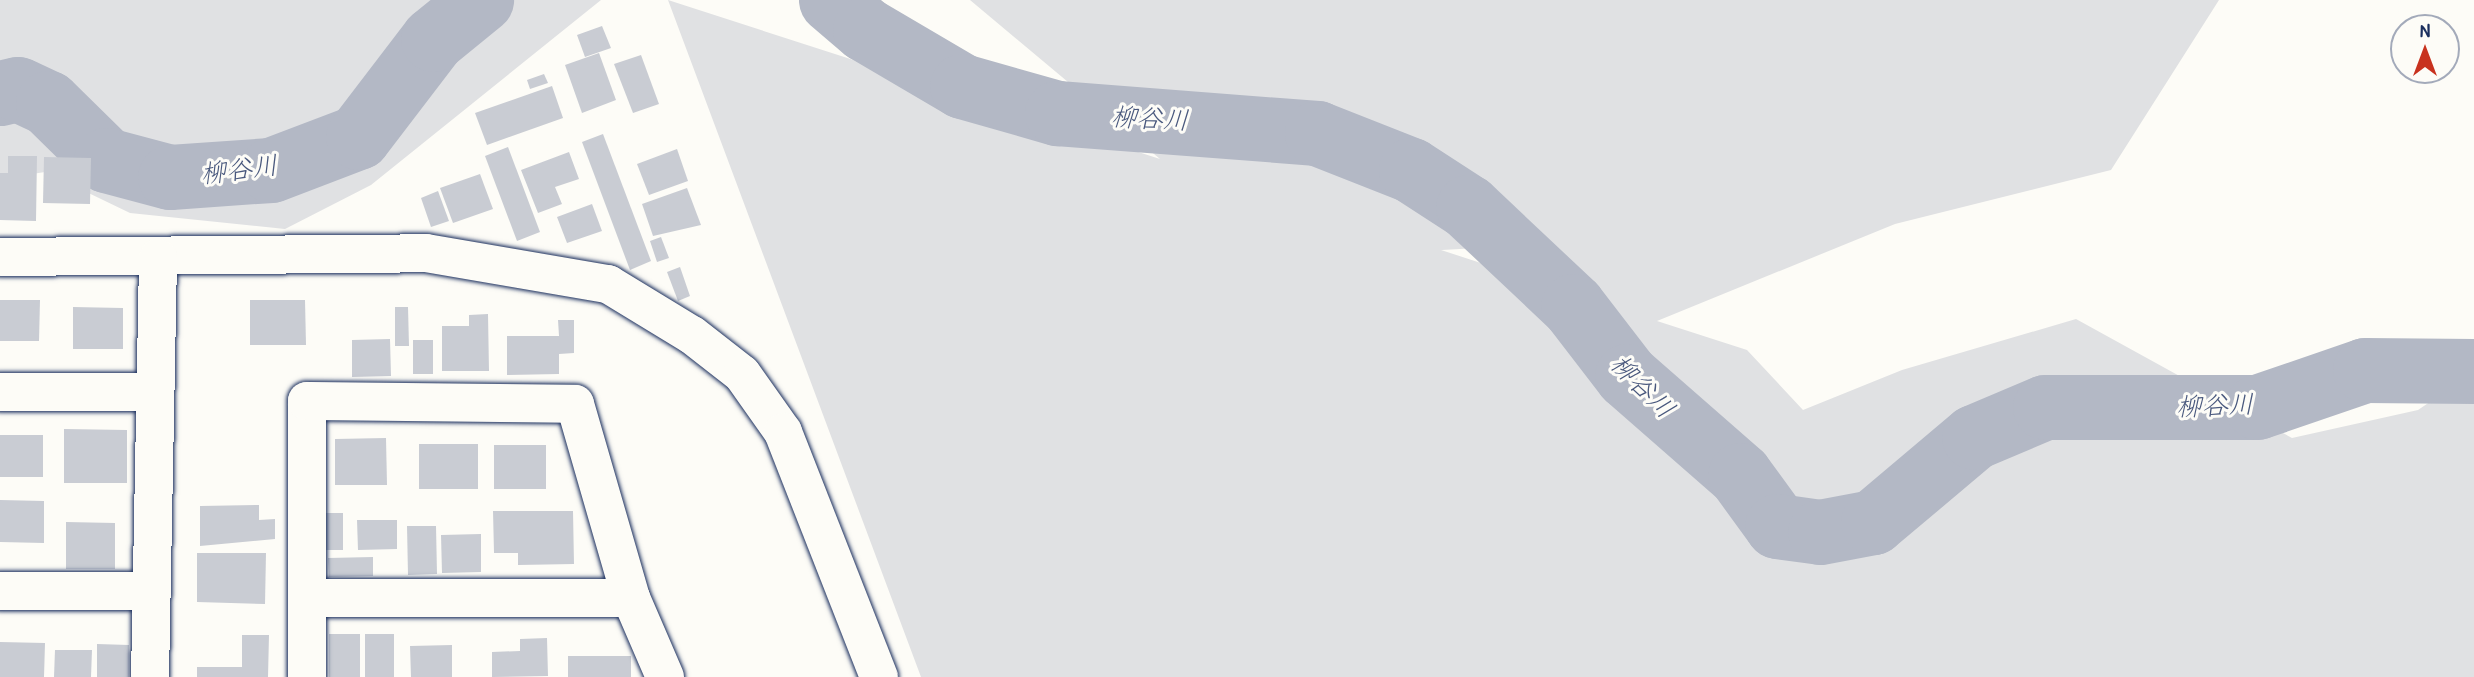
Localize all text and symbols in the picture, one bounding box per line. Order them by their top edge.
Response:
north arrow [2390,14,2460,84]
text: N [2420,17,2430,43]
water label: 柳谷川 [1110,100,1190,136]
water label: 柳谷川 [198,149,280,189]
water label: 柳谷川 [1604,347,1682,425]
water label: 柳谷川 [2175,388,2255,422]

